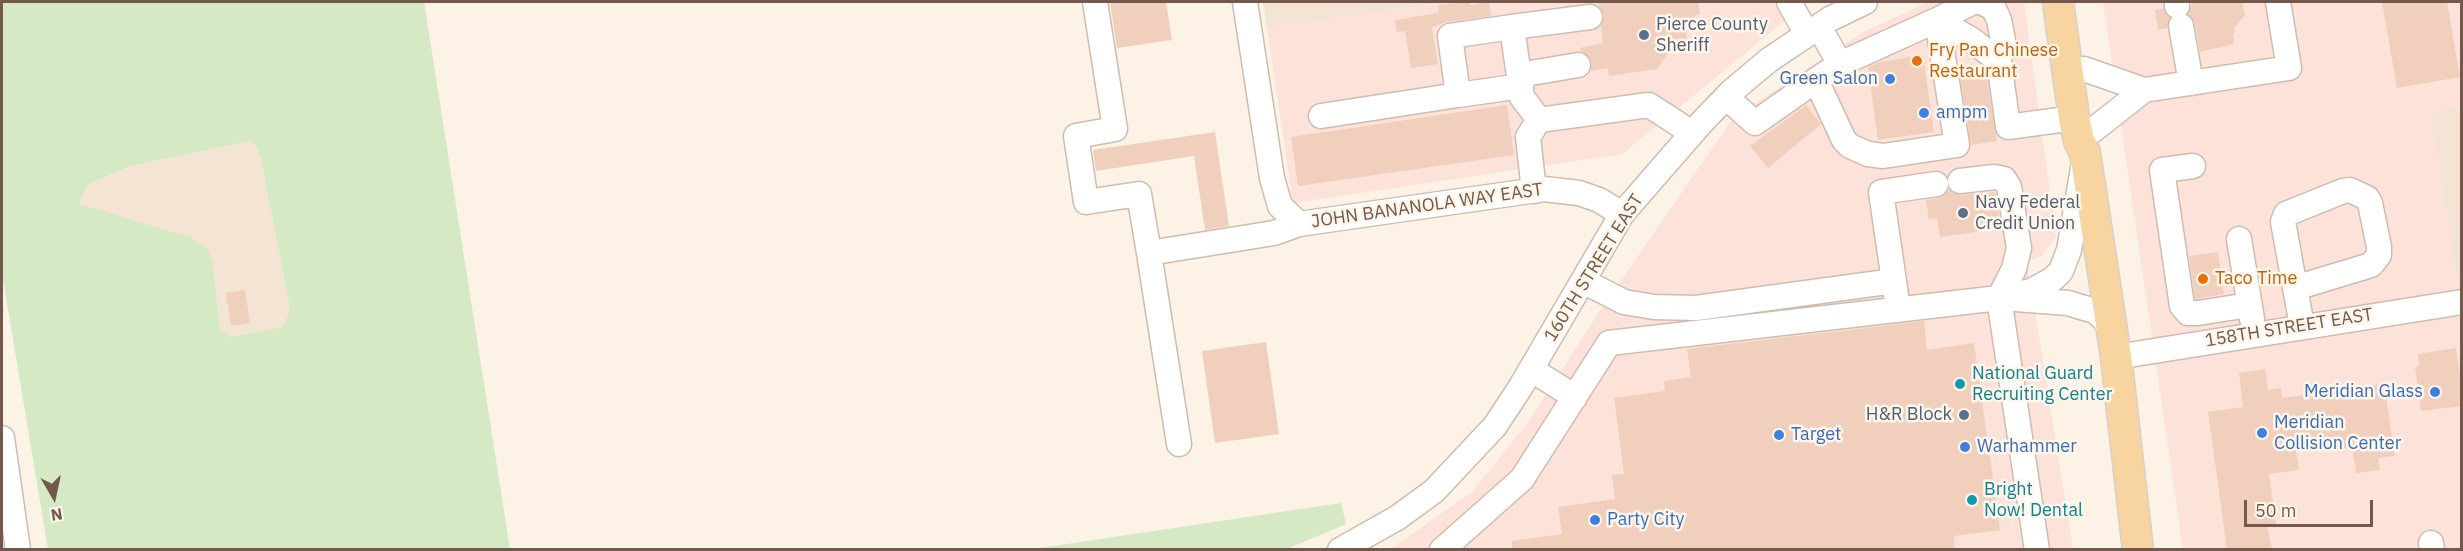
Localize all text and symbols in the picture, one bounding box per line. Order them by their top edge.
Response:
place label: Pierce County Sheriff [1656,14,1768,57]
marker: Pierce County Sheriff [1637,28,1651,42]
place label: Fry Pan Chinese Restaurant [1929,40,2058,82]
marker: Fry Pan Chinese Restaurant [1910,54,1924,68]
place label: Green Salon [1779,68,1878,90]
marker: Green Salon [1883,72,1897,86]
place label: ampm [1936,102,1987,124]
marker: ampm [1917,106,1931,120]
street label: JOHN BANANOLA WAY EAST [1310,179,1544,233]
street label: 160TH STREET EAST [1540,190,1648,346]
place label: Navy Federal Credit Union [1975,192,2080,234]
marker: Navy Federal Credit Union [1956,206,1970,220]
place label: Taco Time [2215,268,2297,290]
marker: Taco Time [2196,272,2210,286]
street label: 158TH STREET EAST [2203,304,2375,352]
place label: National Guard Recruiting Center [1972,363,2112,406]
marker: National Guard Recruiting Center [1953,377,1967,391]
place label: Meridian Glass [2304,381,2423,403]
marker: Meridian Glass [2428,385,2442,399]
place label: H&R Block [1866,404,1952,426]
marker: H&R Block [1957,408,1971,422]
place label: Meridian Collision Center [2274,412,2401,454]
place label: Target [1791,424,1841,446]
marker: Meridian Collision Center [2255,426,2269,440]
marker: Target [1772,428,1786,442]
place label: Warhammer [1977,436,2077,458]
marker: Warhammer [1958,440,1972,454]
north arrow [24,467,84,527]
place label: Bright Now! Dental [1984,479,2083,522]
scale bar [2247,488,2376,526]
marker: Bright Now! Dental [1965,493,1979,507]
text: 50 m [2255,499,2297,522]
text: N [50,504,64,526]
place label: Party City [1607,509,1685,531]
marker: Party City [1588,513,1602,527]

